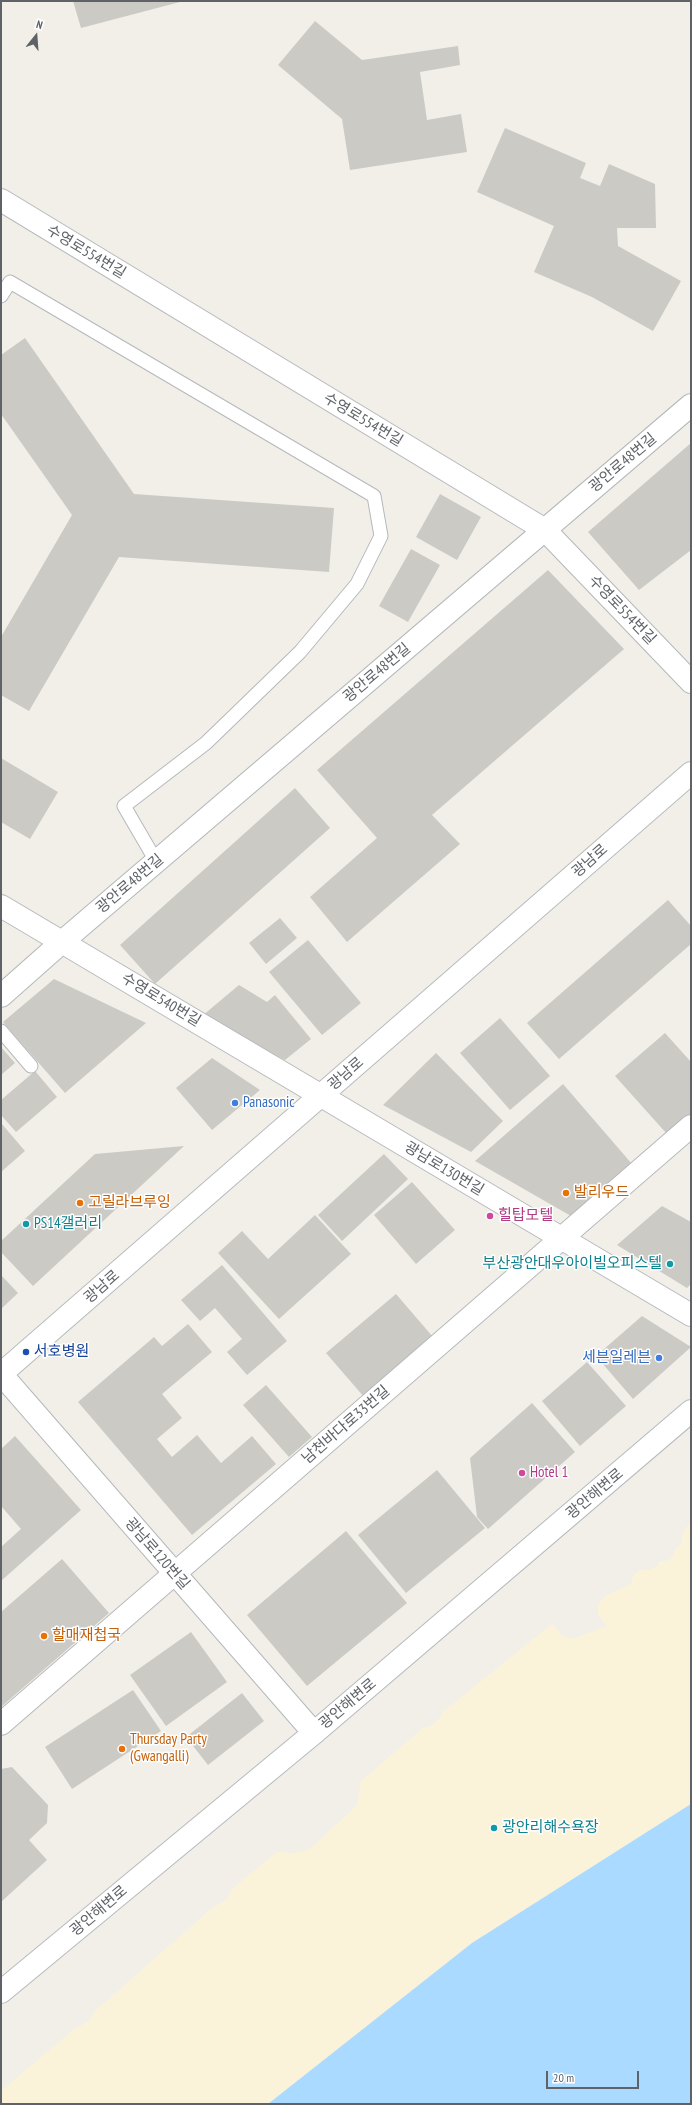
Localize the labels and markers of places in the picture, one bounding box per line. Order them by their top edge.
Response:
place label: Panasonic [243,1094,295,1112]
marker: Panasonic [230,1098,240,1108]
place label: 발리우드 [574,1184,629,1202]
marker: 발리우드 [561,1188,571,1198]
place label: 고릴라브루잉 [88,1194,171,1212]
marker: 고릴라브루잉 [75,1198,85,1208]
place label: 힐탑모텔 [498,1207,553,1225]
marker: 힐탑모텔 [485,1211,495,1221]
place label: PS14갤러리 [34,1215,102,1233]
marker: PS14갤러리 [21,1219,31,1229]
place label: 부산광안대우아이빌오피스텔 [483,1255,662,1273]
marker: 부산광안대우아이빌오피스텔 [665,1259,675,1269]
place label: 서호병원 [34,1343,89,1361]
marker: 서호병원 [21,1347,31,1357]
place label: 세븐일레븐 [582,1349,651,1367]
marker: 세븐일레븐 [654,1353,664,1363]
place label: Hotel 1 [530,1464,568,1482]
marker: Hotel 1 [517,1468,527,1478]
place label: 할매재첩국 [52,1627,121,1645]
marker: 할매재첩국 [39,1631,49,1641]
place label: Thursday Party (Gwangalli) [130,1731,207,1766]
marker: Thursday Party (Gwangalli) [117,1744,127,1754]
place label: 광안리해수욕장 [502,1819,599,1837]
marker: 광안리해수욕장 [489,1823,499,1833]

